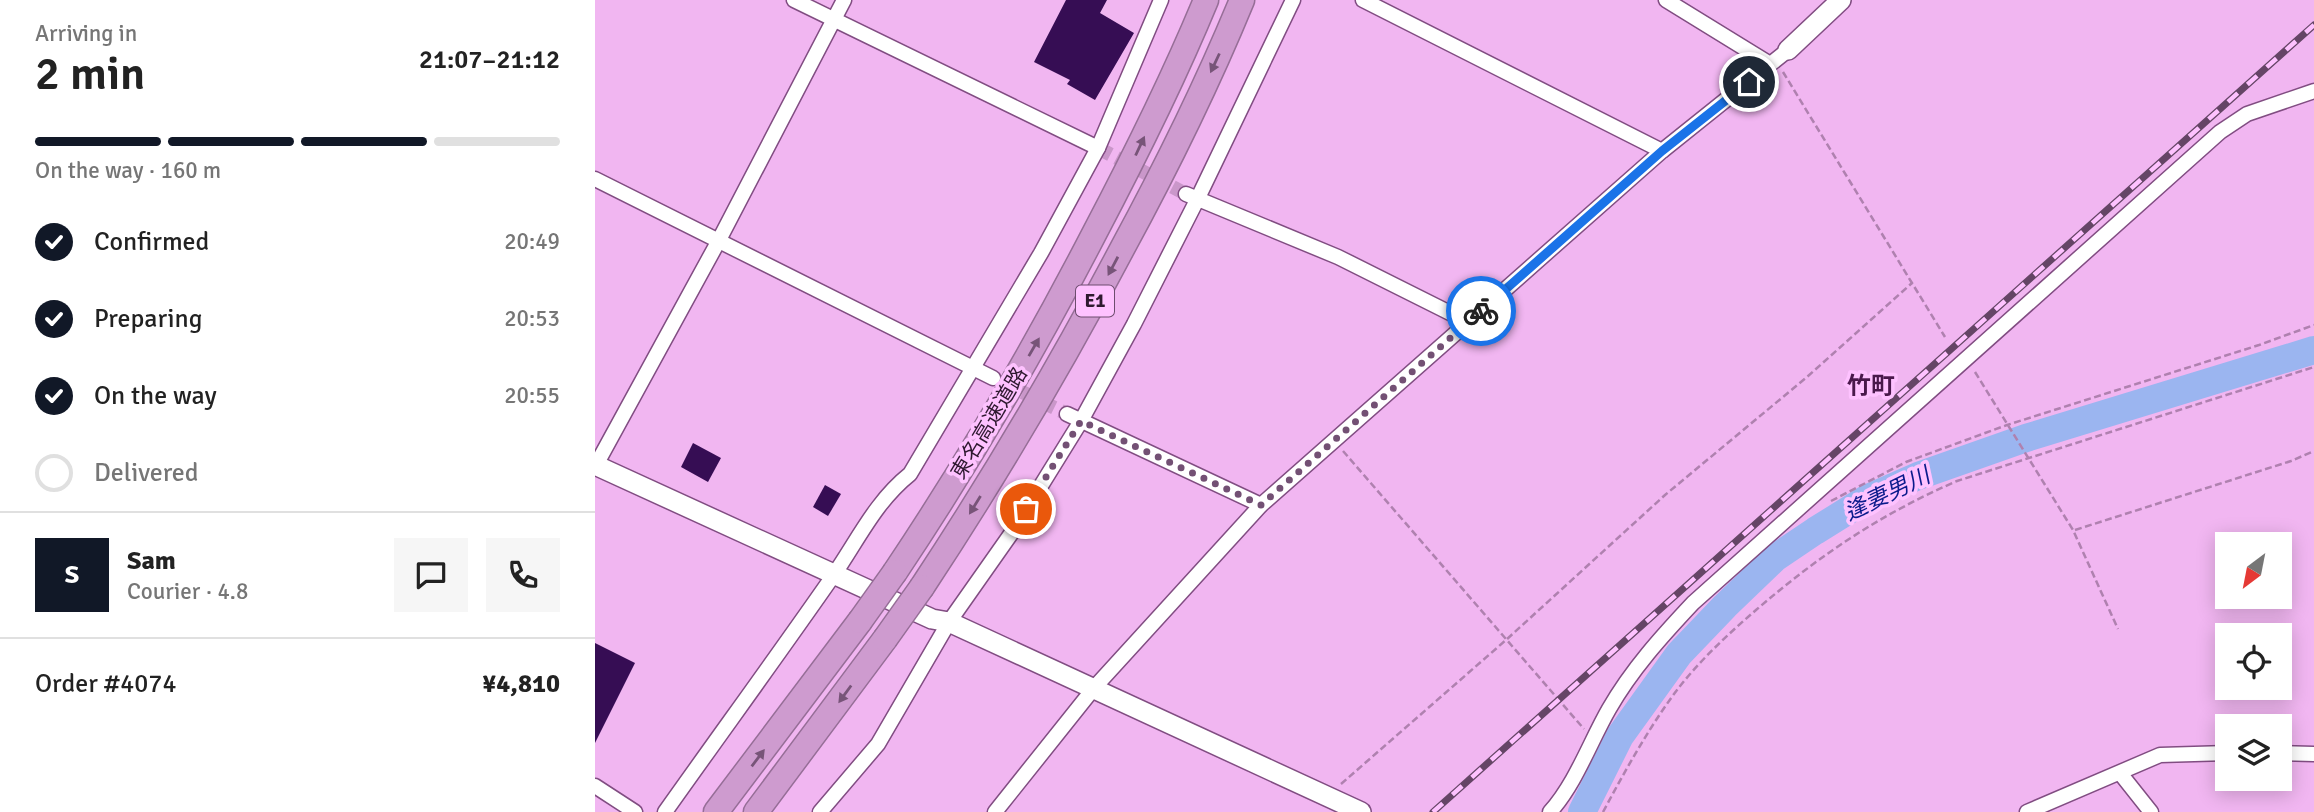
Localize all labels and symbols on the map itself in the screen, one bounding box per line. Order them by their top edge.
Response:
pin [1719,52,1779,112]
one-way arrow [1210,53,1221,73]
one-way arrow [1134,136,1145,156]
one-way arrow [1108,256,1119,276]
courier [1446,276,1516,346]
road number: E1 [1076,286,1114,316]
one-way arrow [1028,337,1040,357]
street label: 東名高速道路 [945,362,1033,484]
district label: 竹町 [1847,371,1895,401]
water label: 逢妻男川 [1839,459,1937,527]
pin [996,479,1056,539]
one-way arrow [968,495,981,515]
north arrow [2215,532,2293,609]
one-way arrow [838,685,852,703]
one-way arrow [751,750,766,768]

